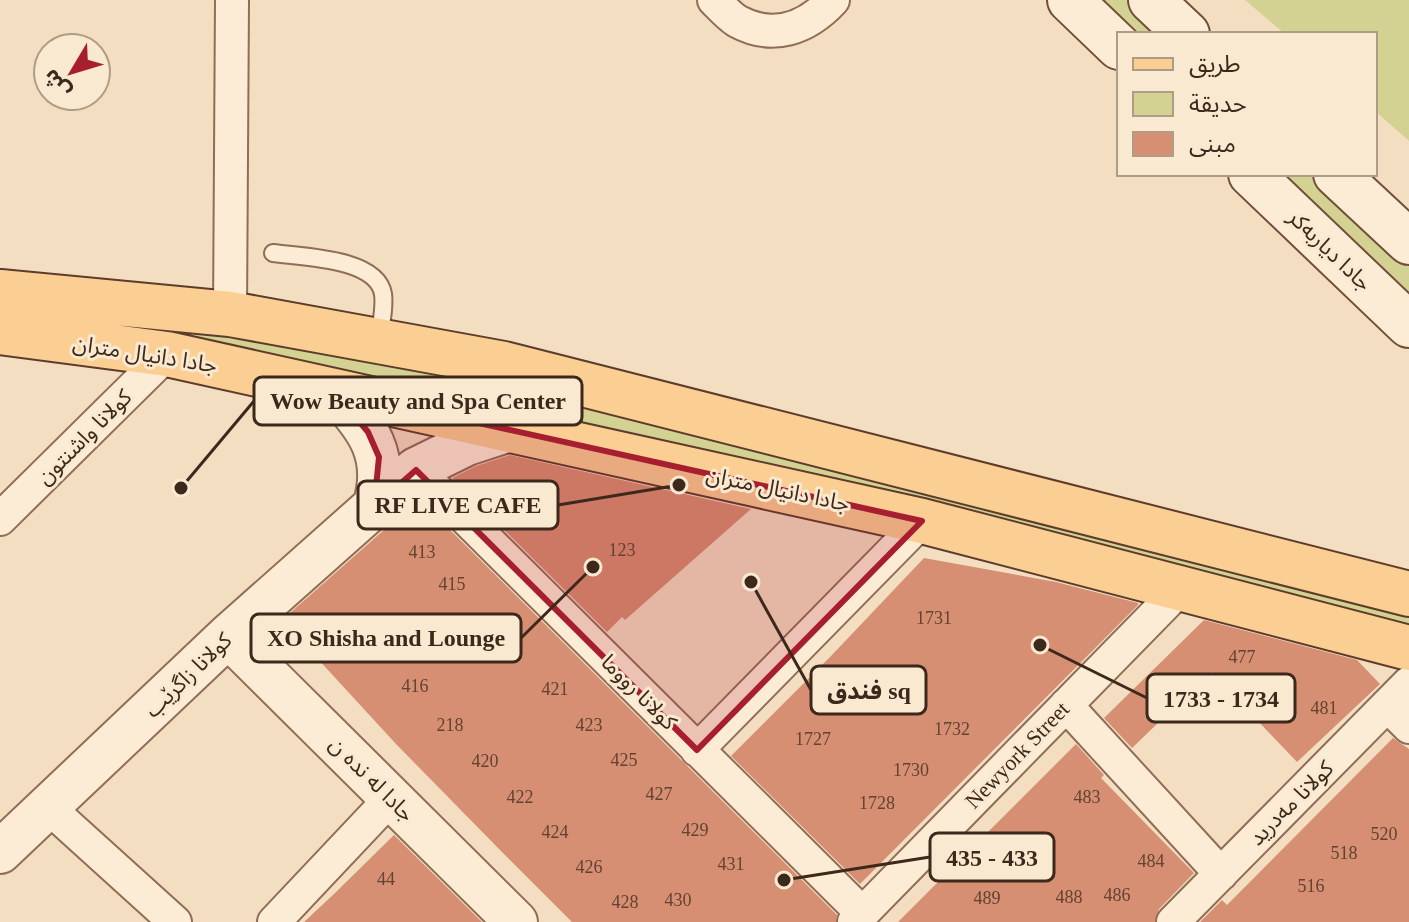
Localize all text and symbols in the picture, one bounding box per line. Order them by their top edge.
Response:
north arrow [32,32,112,112]
legend [1117,32,1377,176]
text: طريق [1189,51,1241,79]
text: ش [38,64,76,104]
text: حديقة [1189,91,1247,117]
text: مبنى [1189,131,1236,157]
street label: جادا دیاربه‌كر [1282,204,1377,297]
street label: جادا دانيال متران [71,330,219,378]
callout: Wow Beauty and Spa Center [254,377,582,425]
street label: كولانا واشنتون [31,384,137,490]
text: Wow Beauty and Spa Center [270,388,566,414]
street label: جادا دانيال متران [704,462,852,516]
callout: RF LIVE CAFE [358,481,558,529]
text: RF LIVE CAFE [374,492,542,518]
house number: 123 [609,540,636,560]
house number: 413 [409,542,436,562]
house number: 415 [439,574,466,594]
house number: 1731 [916,608,952,628]
callout: XO Shisha and Lounge [251,614,521,662]
text: XO Shisha and Lounge [267,625,505,651]
street label: كولانا زاگرێب [140,627,238,723]
house number: 477 [1229,647,1256,667]
street label: كولانا رووما [596,649,682,736]
callout: فندق sq [811,666,926,714]
callout: 1733 - 1734 [1147,674,1295,722]
house number: 416 [402,676,429,696]
text: فندق sq [827,678,912,704]
house number: 421 [542,679,569,699]
text: 1733 - 1734 [1163,686,1279,712]
street label: Newyork Street [960,696,1074,814]
house number: 481 [1311,698,1338,718]
house number: 218 [437,715,464,735]
house number: 423 [576,715,603,735]
house number: 1732 [934,719,970,739]
house number: 1727 [795,729,831,749]
street label: جادا له نده ن [324,731,420,827]
house number: 425 [611,750,638,770]
house number: 420 [472,751,499,771]
street label: كولانا مه‌درید [1244,755,1340,851]
house number: 1730 [893,760,929,780]
house number: 427 [646,784,673,804]
house number: 422 [507,787,534,807]
house number: 483 [1074,787,1101,807]
house number: 1728 [859,793,895,813]
house number: 429 [682,820,709,840]
house number: 424 [542,822,569,842]
house number: 520 [1371,824,1398,844]
callout: 435 - 433 [930,833,1054,881]
house number: 518 [1331,843,1358,863]
text: 435 - 433 [946,845,1038,871]
house number: 484 [1138,851,1165,871]
house number: 431 [718,854,745,874]
house number: 426 [576,857,603,877]
house number: 44 [377,869,395,889]
house number: 516 [1298,876,1325,896]
house number: 486 [1104,885,1131,905]
house number: 488 [1056,887,1083,907]
house number: 489 [974,888,1001,908]
house number: 430 [665,890,692,910]
house number: 428 [612,892,639,912]

